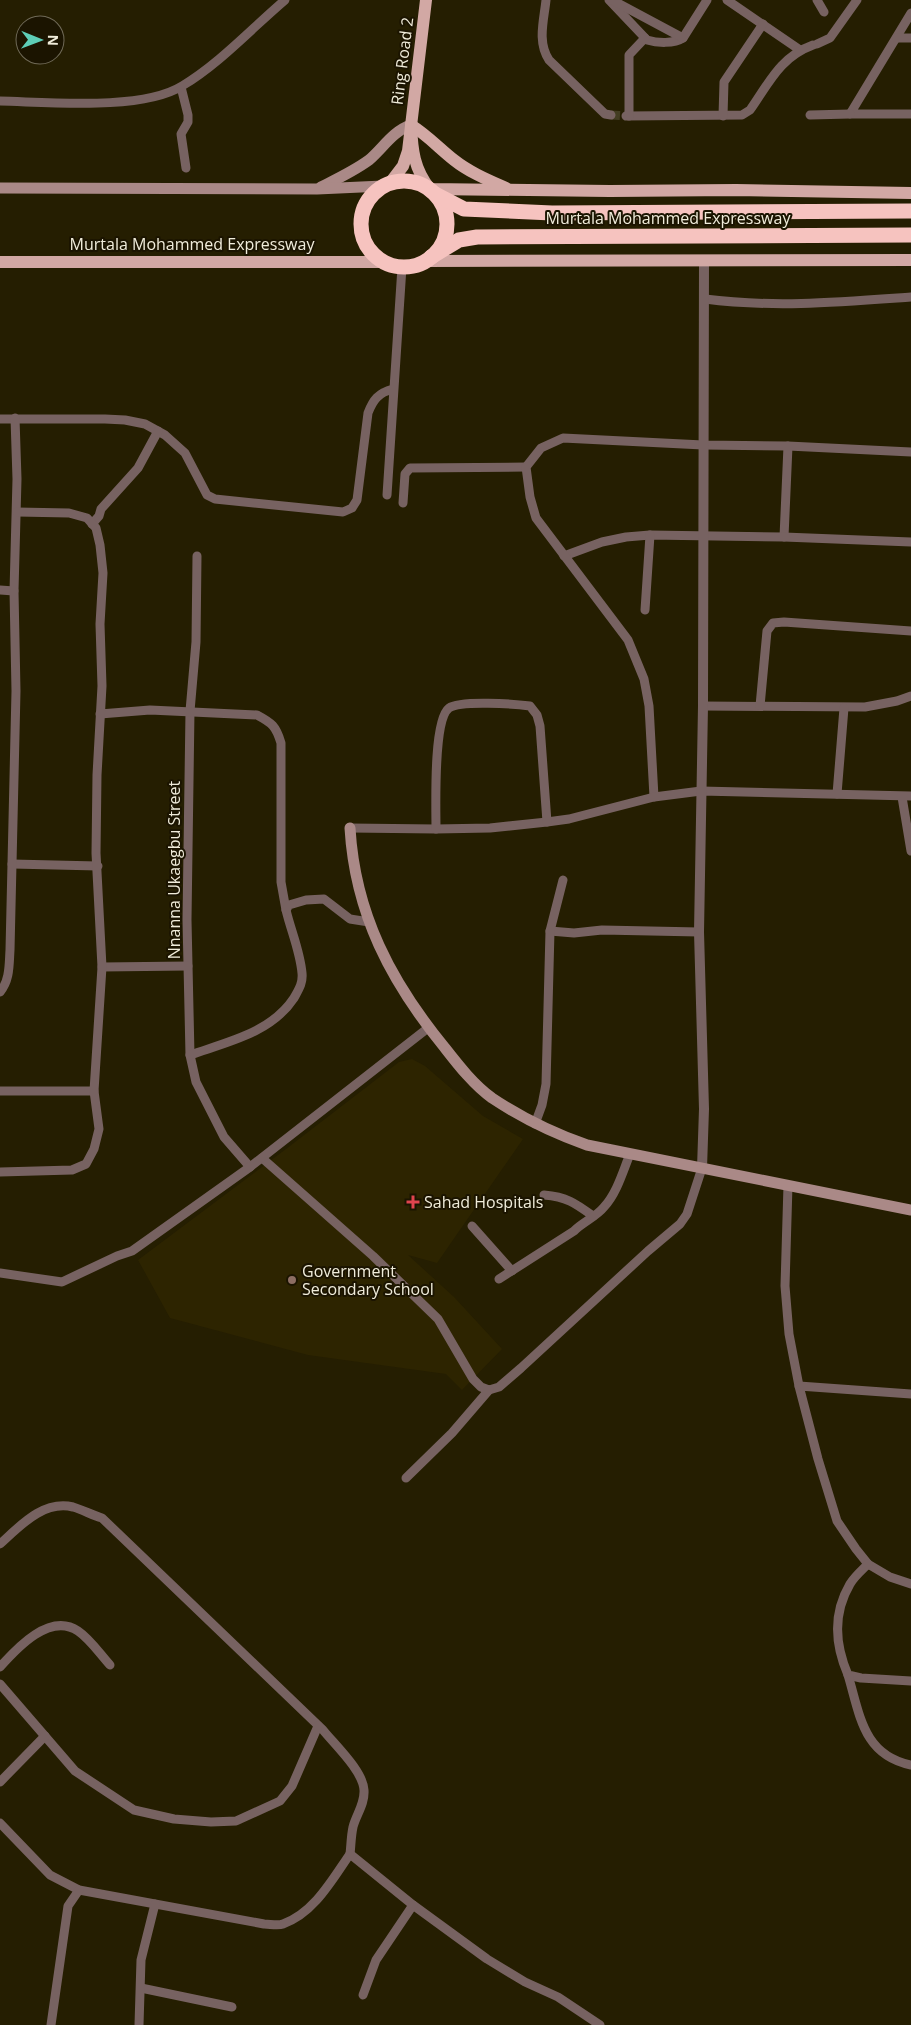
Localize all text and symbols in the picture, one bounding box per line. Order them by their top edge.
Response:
north arrow [15,15,65,65]
street label: Ring Road 2 [386,16,418,106]
text: N [44,34,63,46]
street label: Murtala Mohammed Expressway [546,207,791,229]
street label: Murtala Mohammed Expressway [70,233,315,255]
street label: Nnanna Ukaegbu Street [163,780,185,959]
place label: Sahad Hospitals [424,1191,543,1213]
marker: Sahad Hospitals [406,1195,420,1209]
place label: Government Secondary School [302,1260,434,1300]
marker: Government Secondary School [286,1274,298,1286]

